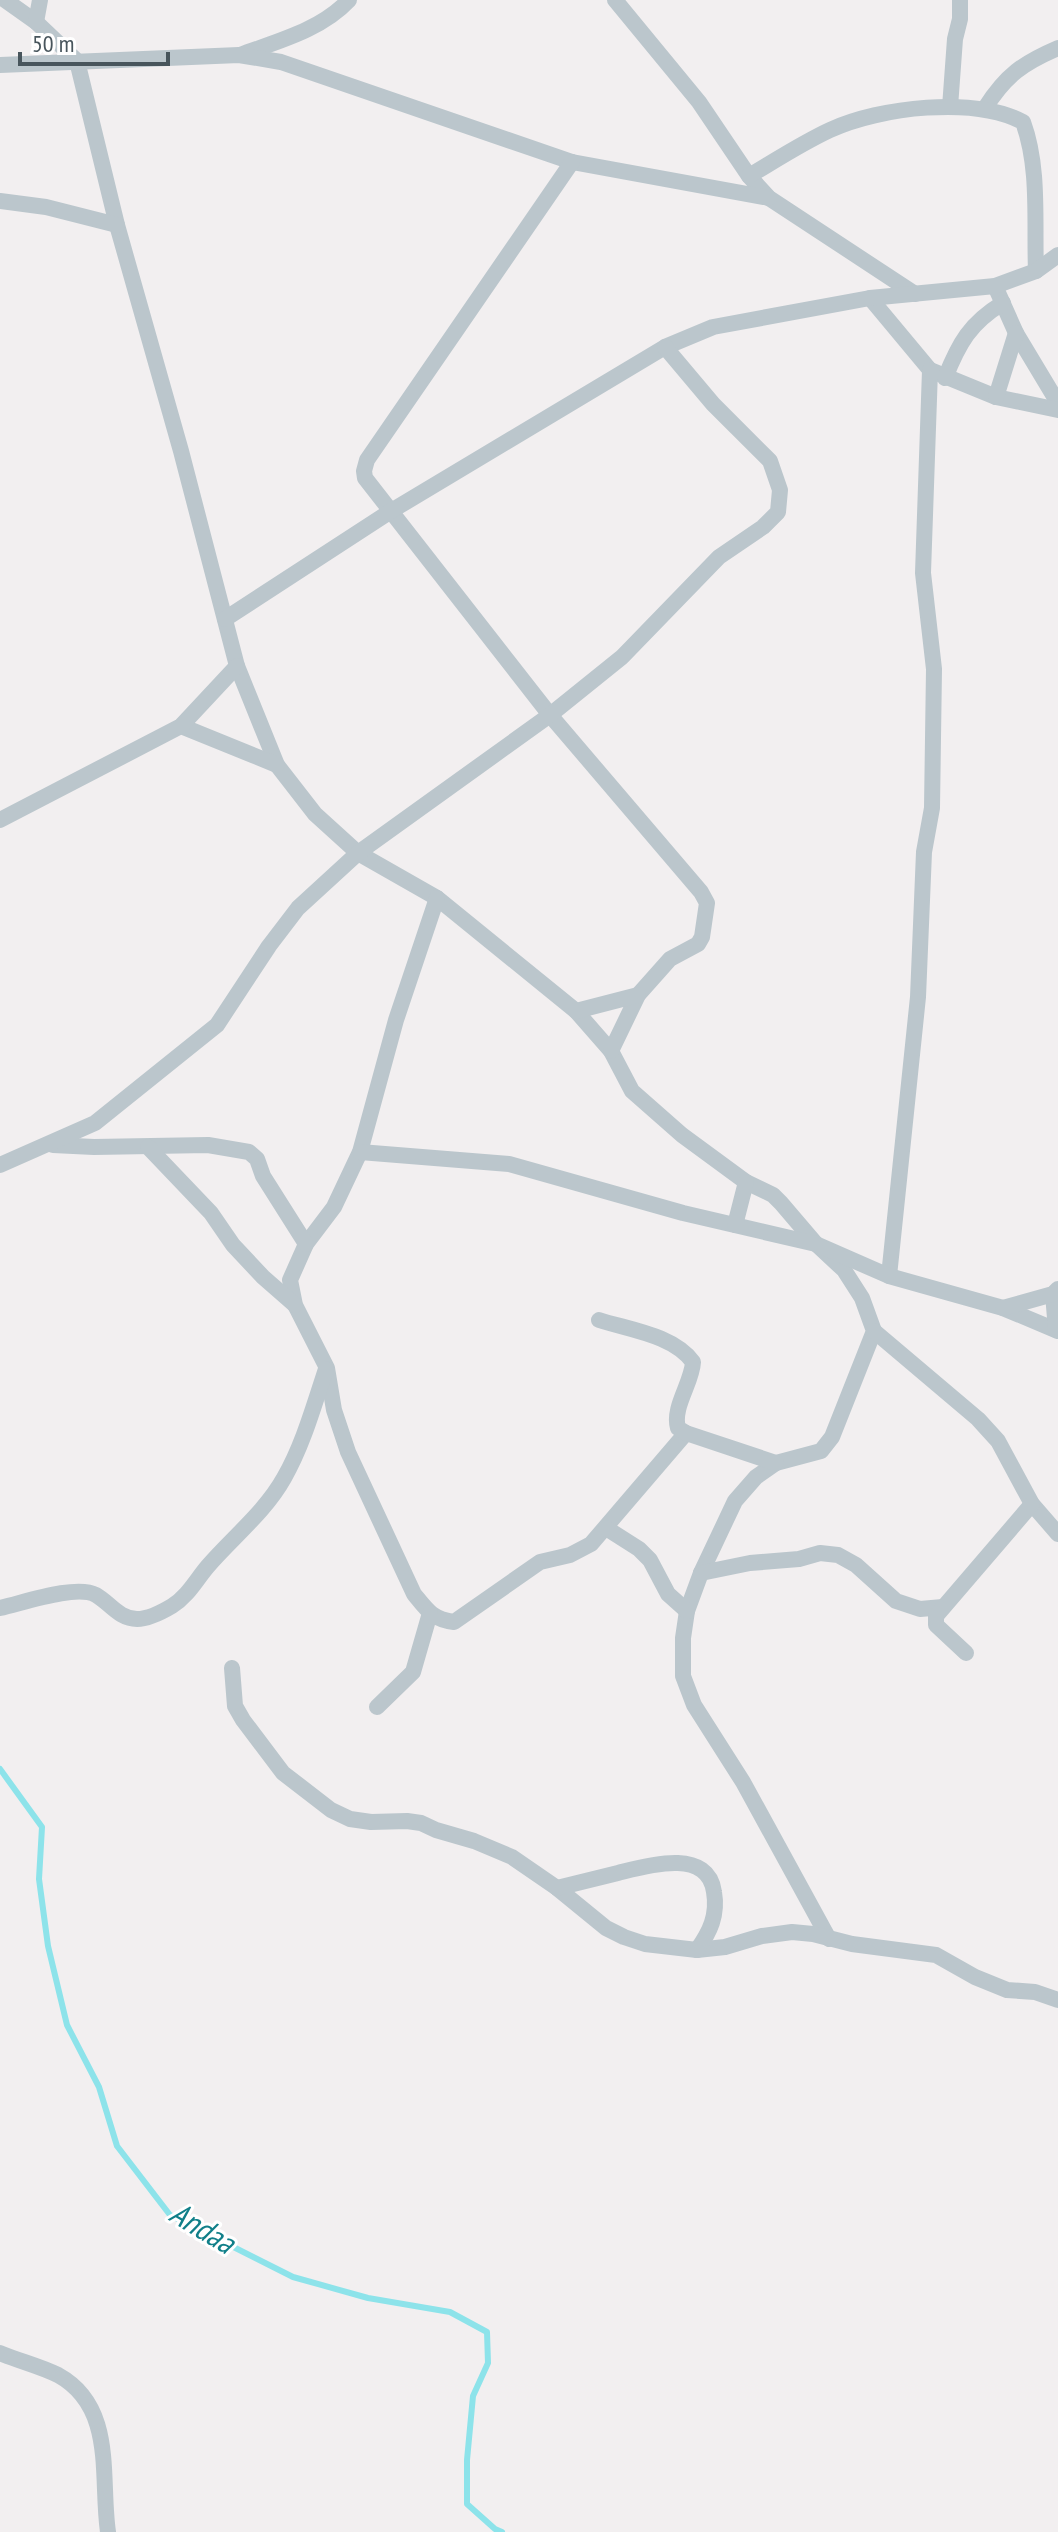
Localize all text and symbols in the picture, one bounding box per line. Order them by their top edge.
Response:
scale bar [20,16,168,66]
text: 50 m [32,28,74,59]
water label: Andaa [163,2191,245,2264]

